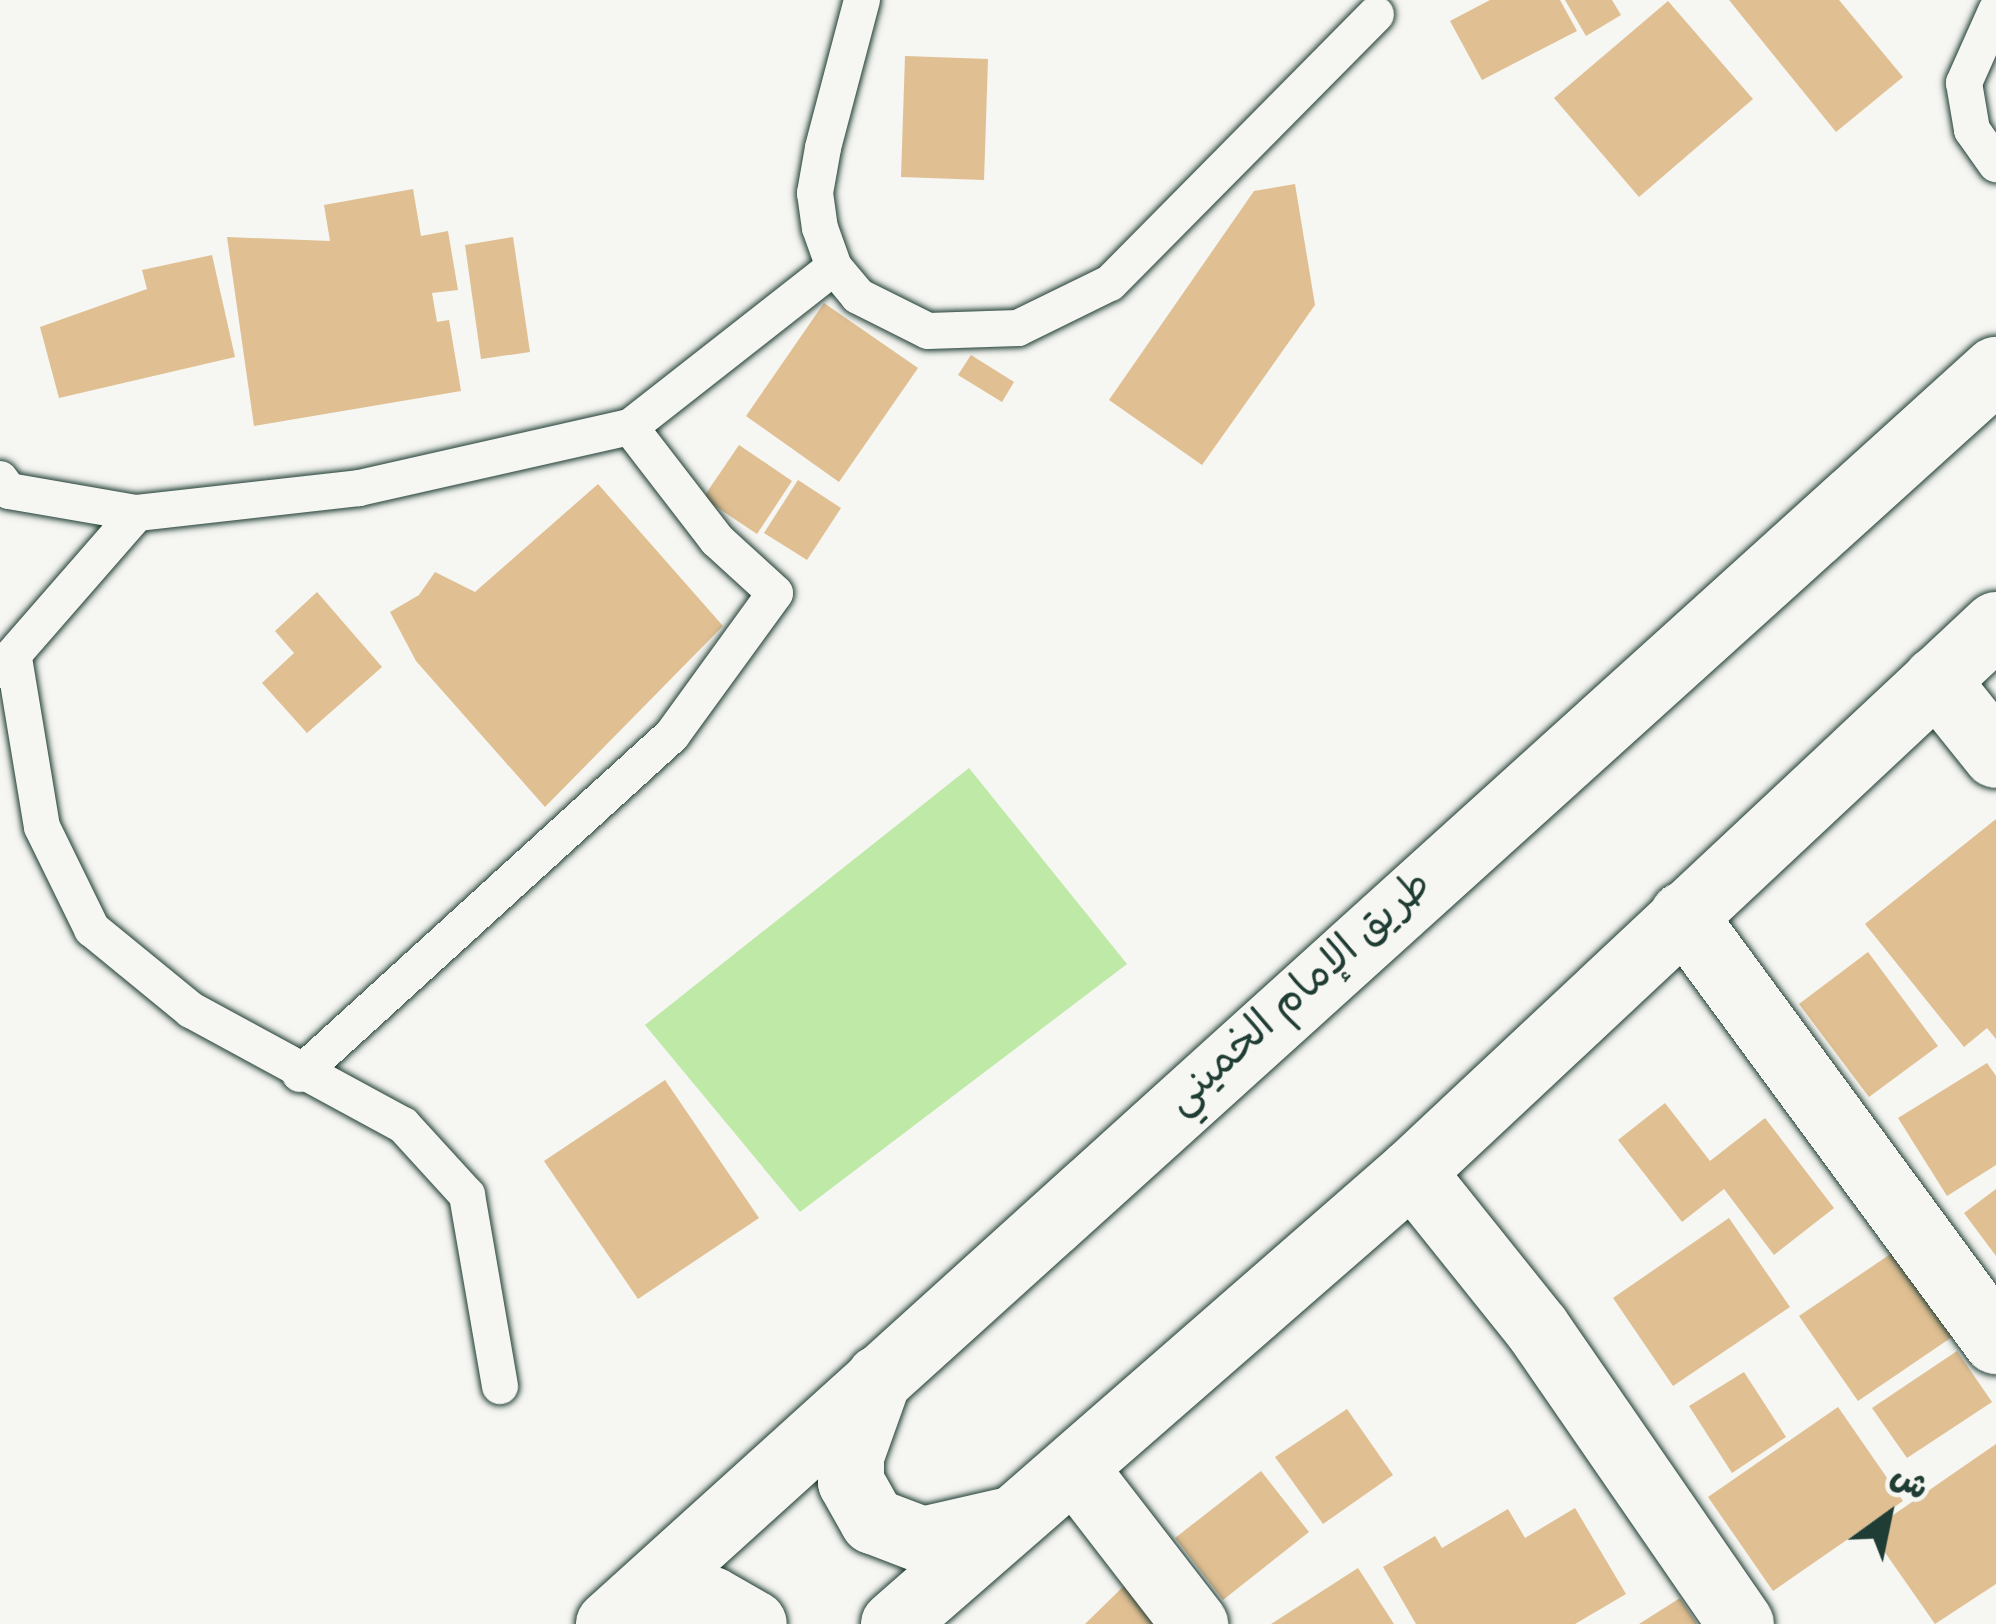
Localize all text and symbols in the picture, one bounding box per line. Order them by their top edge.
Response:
street label: طريق الإمام الخميني [1159,863,1445,1129]
north arrow [1828,1456,1948,1576]
text: ش [1882,1460,1933,1512]

